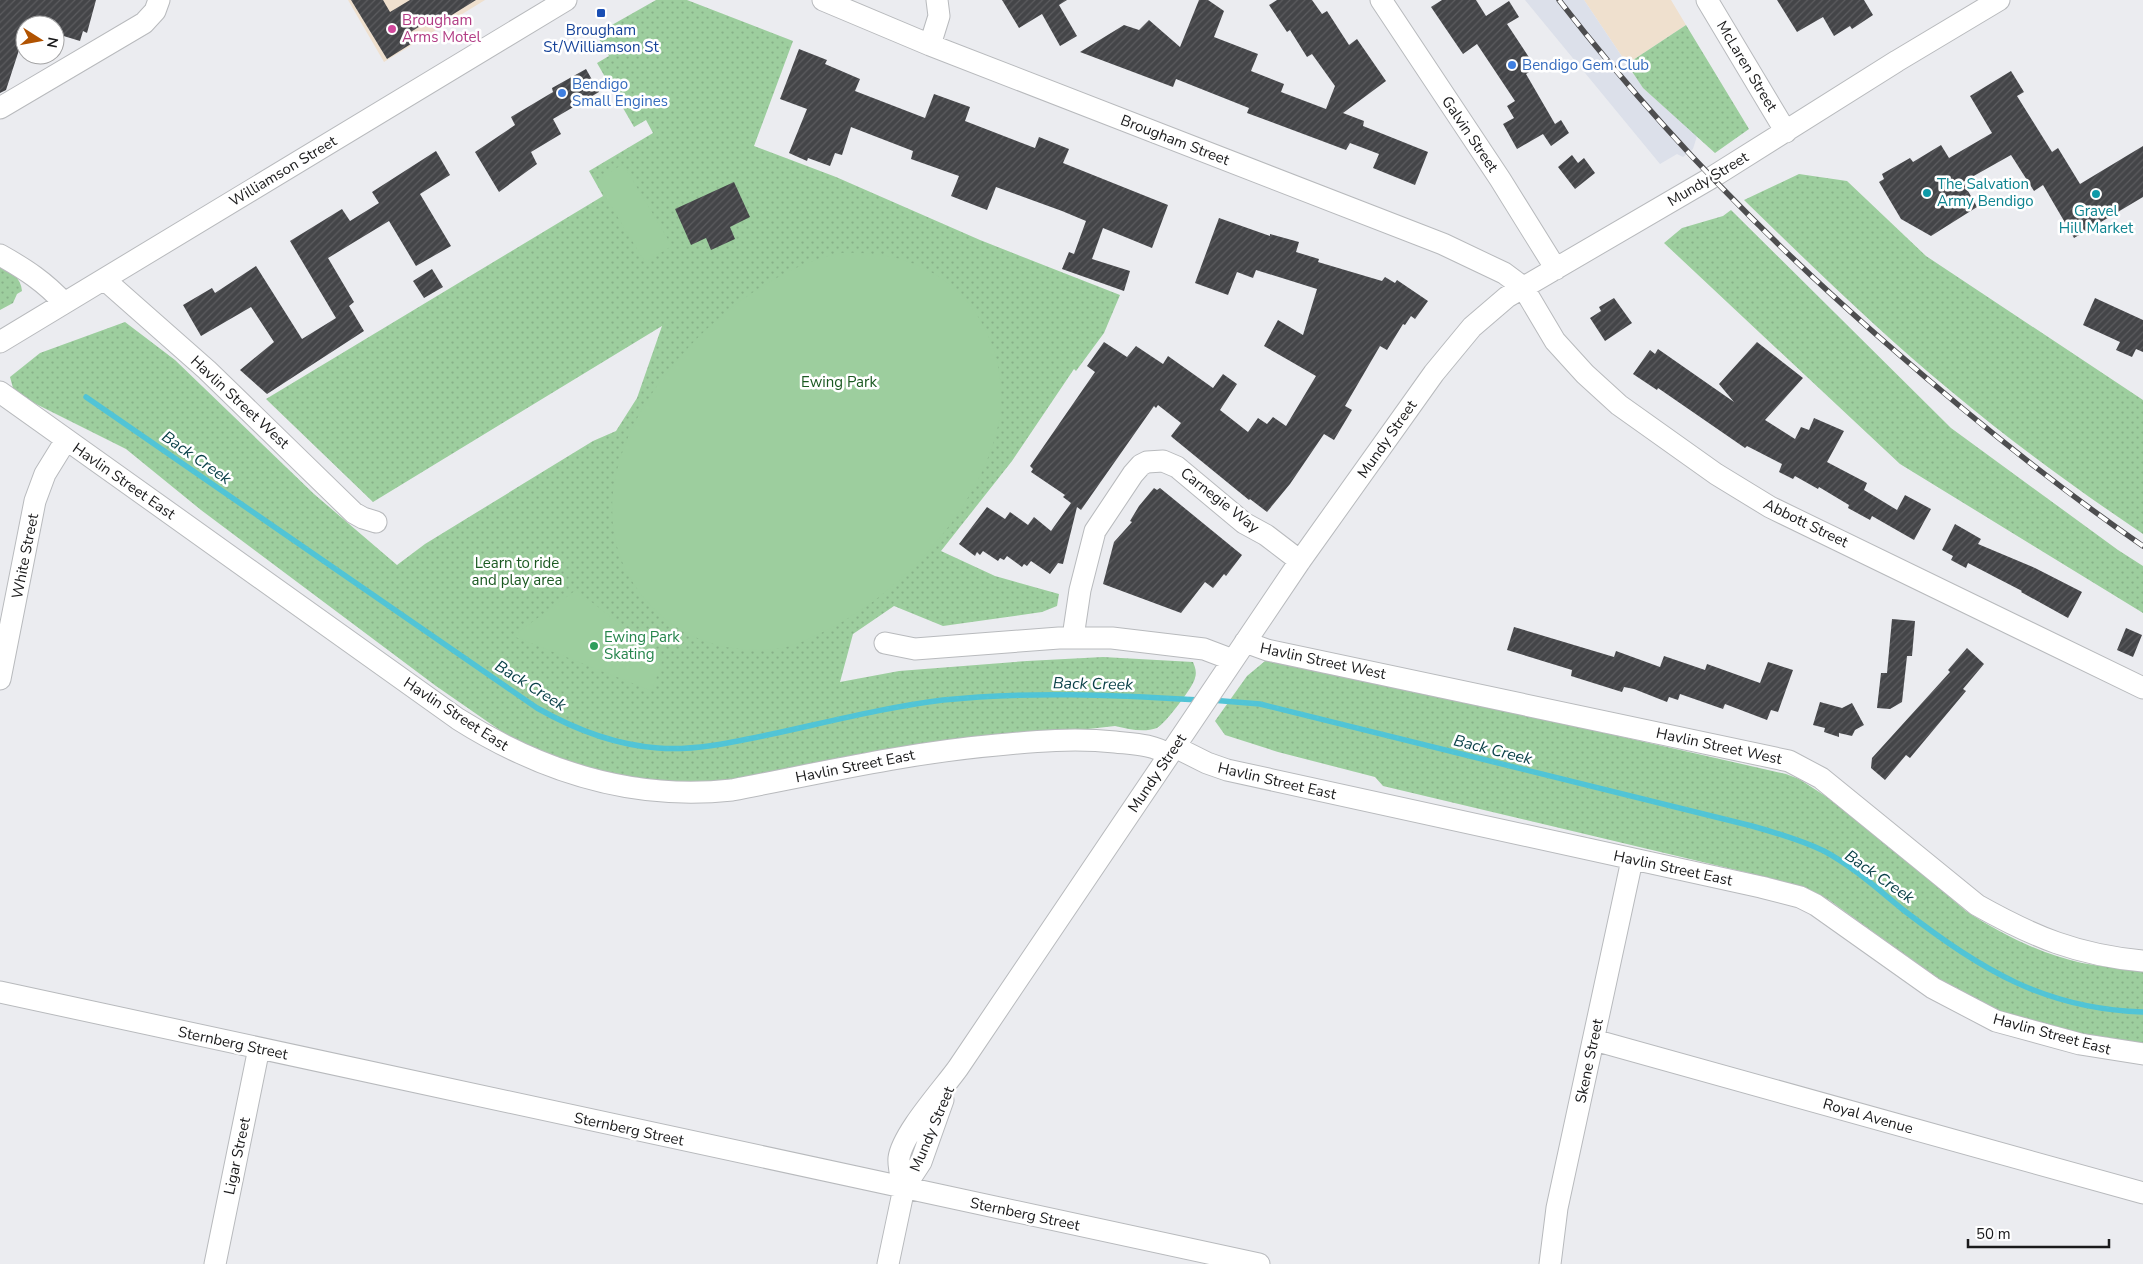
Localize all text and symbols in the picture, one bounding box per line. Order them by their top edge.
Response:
marker: Brougham St/Williamson St [595,7,607,19]
place label: Brougham Arms Motel [402,10,481,47]
north arrow [15,15,65,65]
street label: McLaren Street [1712,17,1782,116]
place label: Brougham St/Williamson St [543,20,660,57]
marker: Brougham Arms Motel [386,23,398,35]
text: N [42,35,63,49]
place label: Bendigo Gem Club [1522,55,1649,75]
marker: Bendigo Gem Club [1506,59,1518,71]
place label: Bendigo Small Engines [572,74,668,111]
marker: Bendigo Small Engines [556,87,568,99]
street label: Galvin Street [1437,92,1503,177]
street label: Brougham Street [1118,110,1233,170]
street label: Williamson Street [226,131,341,211]
street label: Mundy Street [1664,147,1753,211]
place label: The Salvation Army Bendigo [1937,174,2034,211]
marker: The Salvation Army Bendigo [1921,187,1933,199]
marker: Gravel Hill Market [2090,188,2102,200]
place label: Gravel Hill Market [2059,201,2134,238]
street label: Havlin Street West [186,351,294,454]
park label: Ewing Park [801,372,877,392]
street label: Mundy Street [1353,395,1422,482]
water label: Back Creek [157,426,236,490]
street label: Havlin Street East [69,438,180,524]
street label: Carnegie Way [1176,463,1264,537]
street label: Abbott Street [1760,494,1852,552]
street label: White Street [7,511,43,600]
park label: Learn to ride and play area [472,553,562,590]
place label: Ewing Park Skating [604,627,680,664]
street label: Havlin Street West [1258,638,1388,684]
marker: Ewing Park Skating [588,640,600,652]
water label: Back Creek [491,655,571,717]
water label: Back Creek [1053,672,1134,696]
street label: Havlin Street East [400,673,513,756]
street label: Havlin Street West [1654,723,1784,769]
street label: Mundy Street [1123,729,1191,816]
water label: Back Creek [1451,730,1535,771]
street label: Havlin Street East [794,744,917,787]
street label: Havlin Street East [1216,758,1339,805]
water label: Back Creek [1840,845,1919,909]
street label: Havlin Street East [1612,846,1735,891]
street label: Havlin Street East [1991,1009,2114,1060]
street label: Skene Street [1570,1016,1608,1105]
street label: Sternberg Street [176,1022,290,1065]
street label: Mundy Street [905,1083,959,1175]
street label: Royal Avenue [1821,1094,1915,1138]
street label: Sternberg Street [572,1108,686,1151]
street label: Ligar Street [219,1115,255,1196]
street label: Sternberg Street [968,1193,1082,1236]
scale bar [1968,1216,2109,1248]
text: 50 m [1976,1224,2011,1244]

